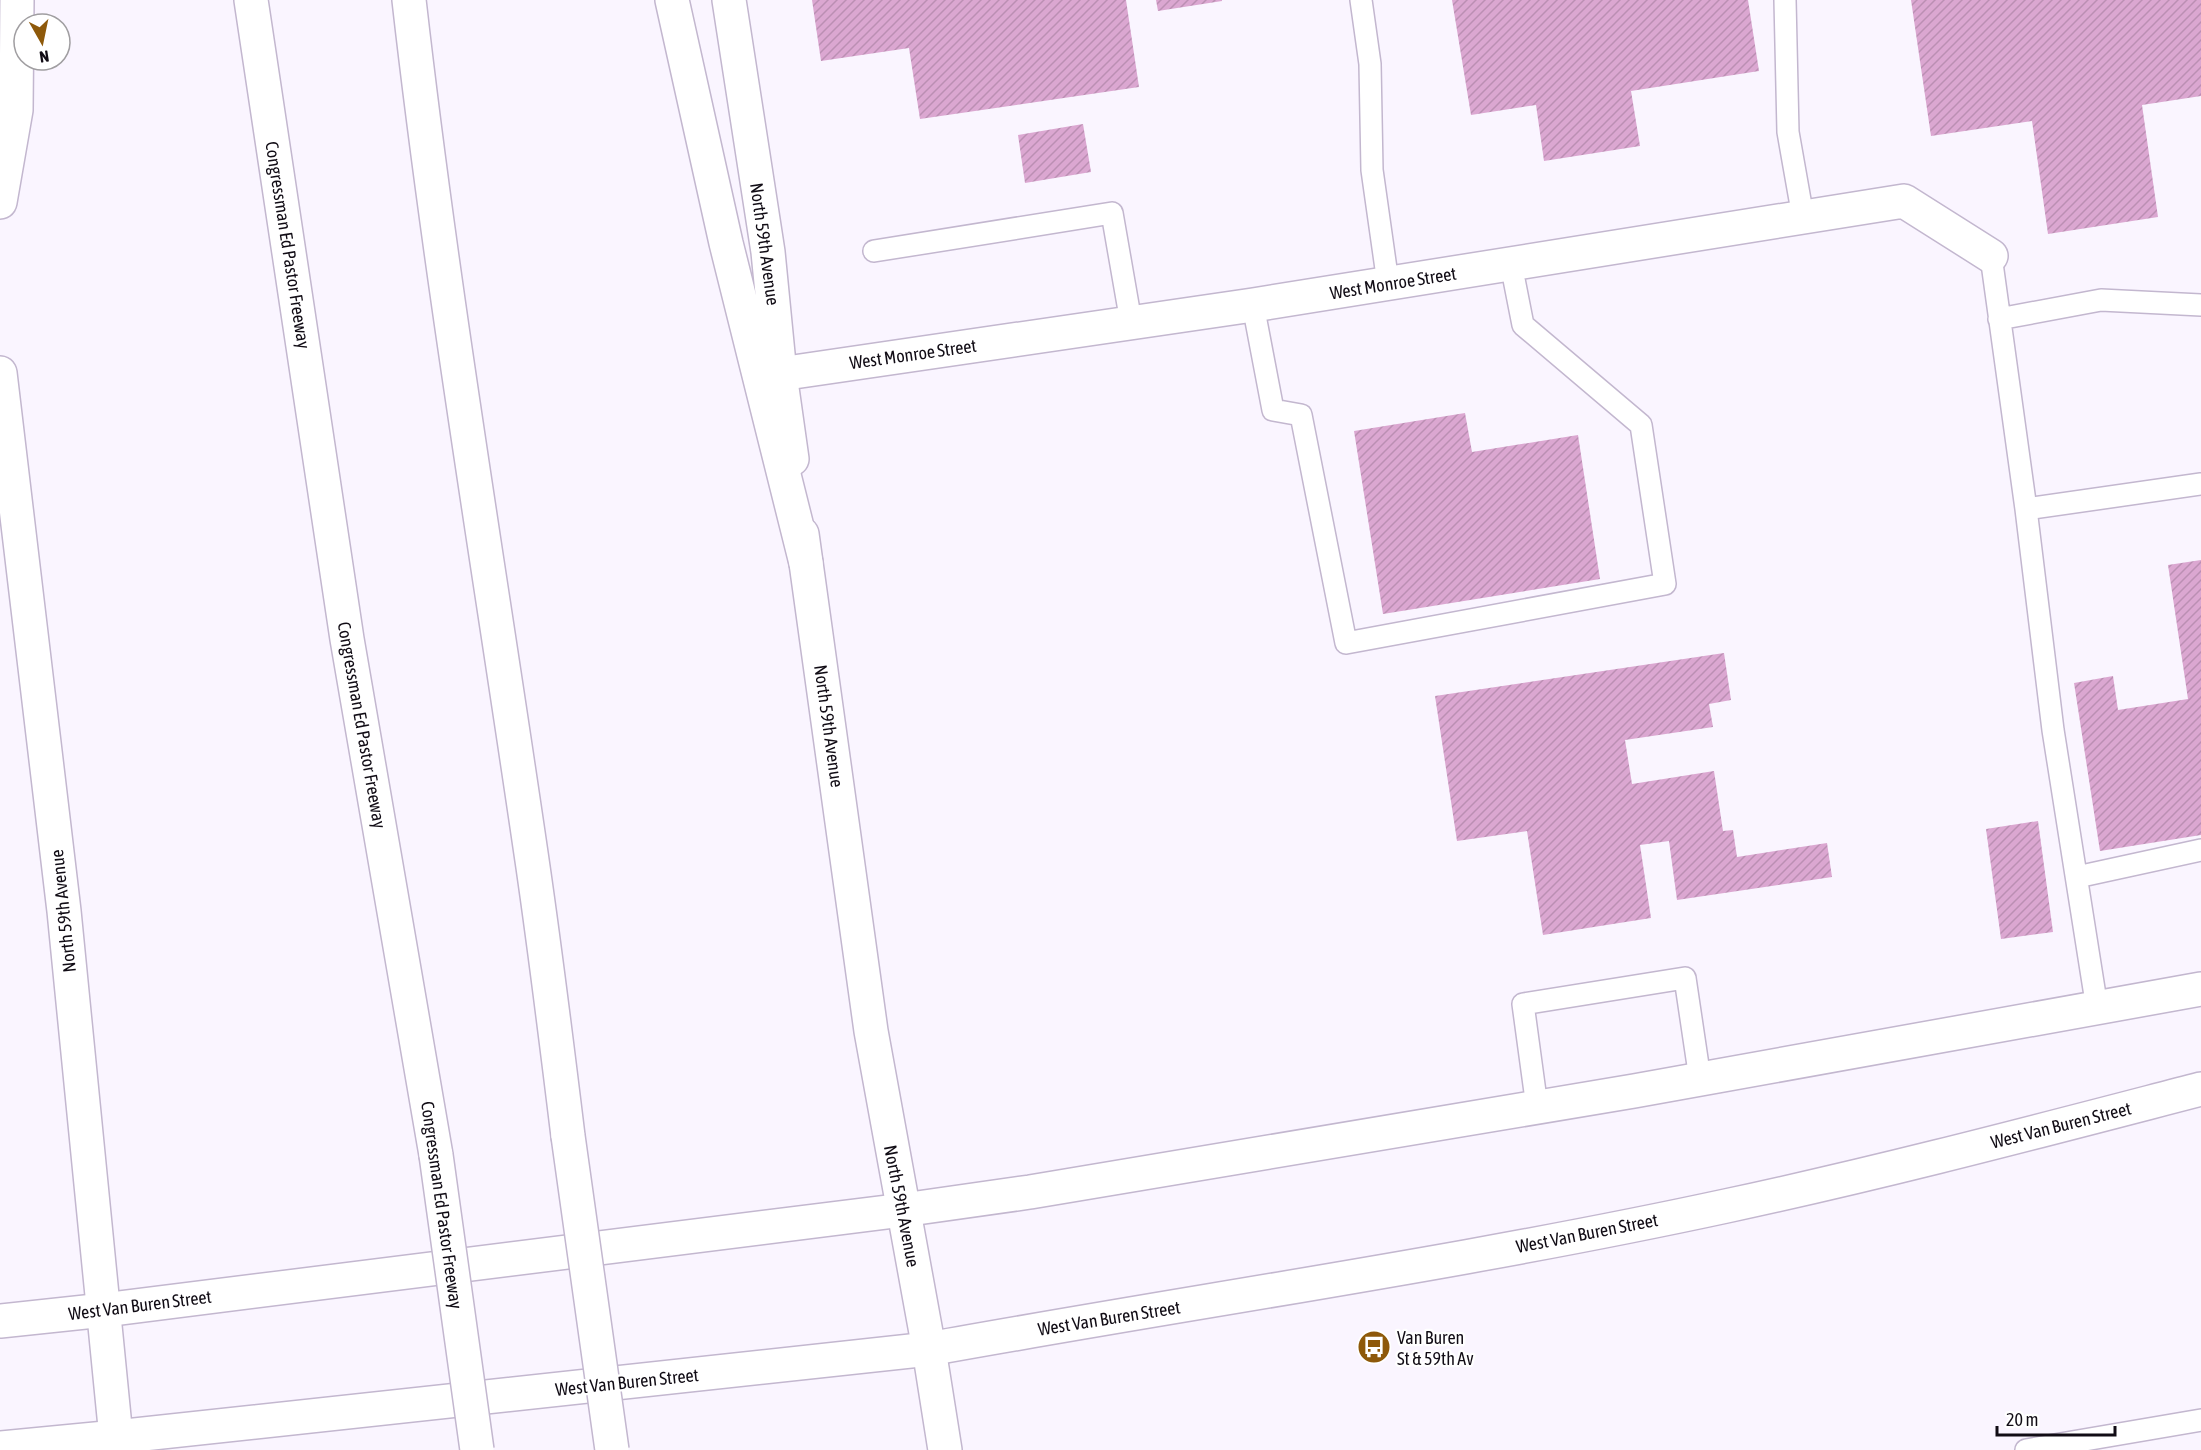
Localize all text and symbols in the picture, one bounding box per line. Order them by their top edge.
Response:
north arrow [12,12,72,72]
text: N [38,47,50,66]
street label: Congressman Ed Pastor Freeway [261,140,315,350]
street label: North 59th Avenue [746,181,784,307]
street label: West Monroe Street [1328,263,1458,303]
street label: West Monroe Street [848,335,978,373]
street label: Congressman Ed Pastor Freeway [333,620,391,830]
street label: North 59th Avenue [810,663,848,789]
street label: North 59th Avenue [46,848,80,974]
street label: West Van Buren Street [1989,1097,2133,1153]
street label: Congressman Ed Pastor Freeway [417,1100,467,1310]
street label: North 59th Avenue [880,1143,924,1269]
street label: West Van Buren Street [1514,1209,1660,1257]
street label: West Van Buren Street [67,1286,213,1324]
street label: West Van Buren Street [1036,1296,1182,1340]
place label: Van Buren St & 59th Av [1397,1327,1474,1369]
bus stop icon: Van Buren St & 59th Av [1356,1329,1392,1365]
street label: West Van Buren Street [554,1364,700,1400]
scale bar [1997,1399,2116,1437]
text: 20 m [2006,1409,2038,1430]

